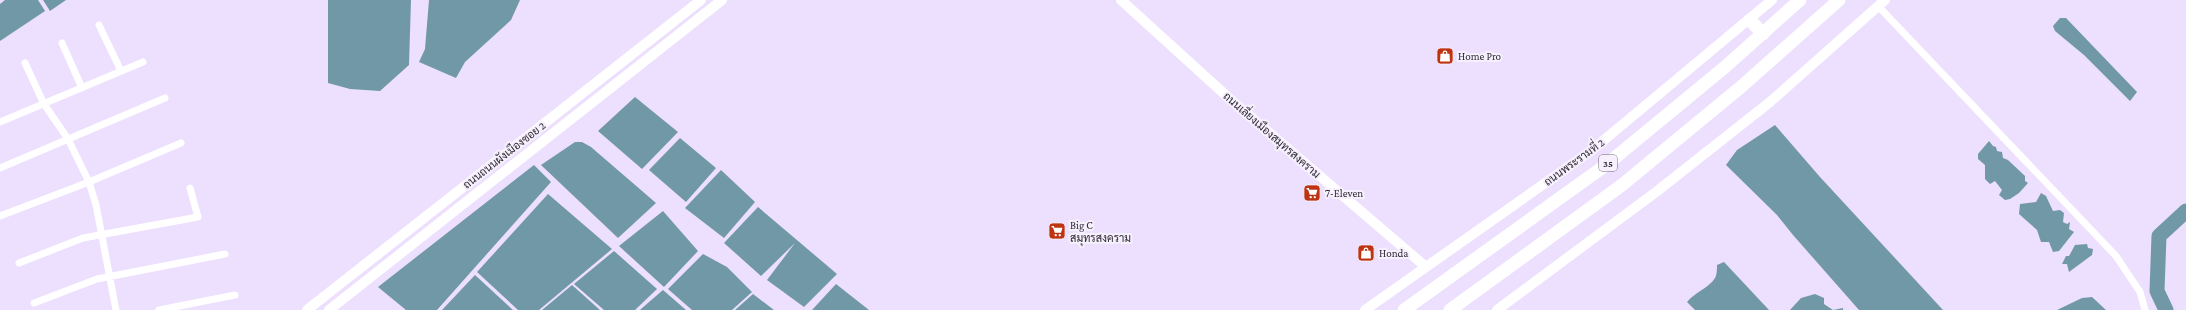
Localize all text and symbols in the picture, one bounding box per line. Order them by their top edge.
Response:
shop icon: Home Pro [1435,46,1455,66]
place label: Home Pro [1458,50,1502,62]
street label: ถนนเลี่ยงเมืองสมุทรสงคราม [1219,86,1326,183]
street label: ถนนถนนผังเมืองซอย 2 [460,118,548,191]
street label: ถนนพระรามที่ 2 [1539,132,1606,188]
road number: 35 [1599,155,1617,171]
supermarket icon: 7-Eleven [1302,183,1322,203]
place label: 7-Eleven [1325,187,1363,199]
place label: Big C สมุทรสงคราม [1070,219,1131,247]
supermarket icon: Big C สมุทรสงคราม [1047,221,1067,241]
shop icon: Honda [1356,243,1376,263]
place label: Honda [1379,247,1408,259]

